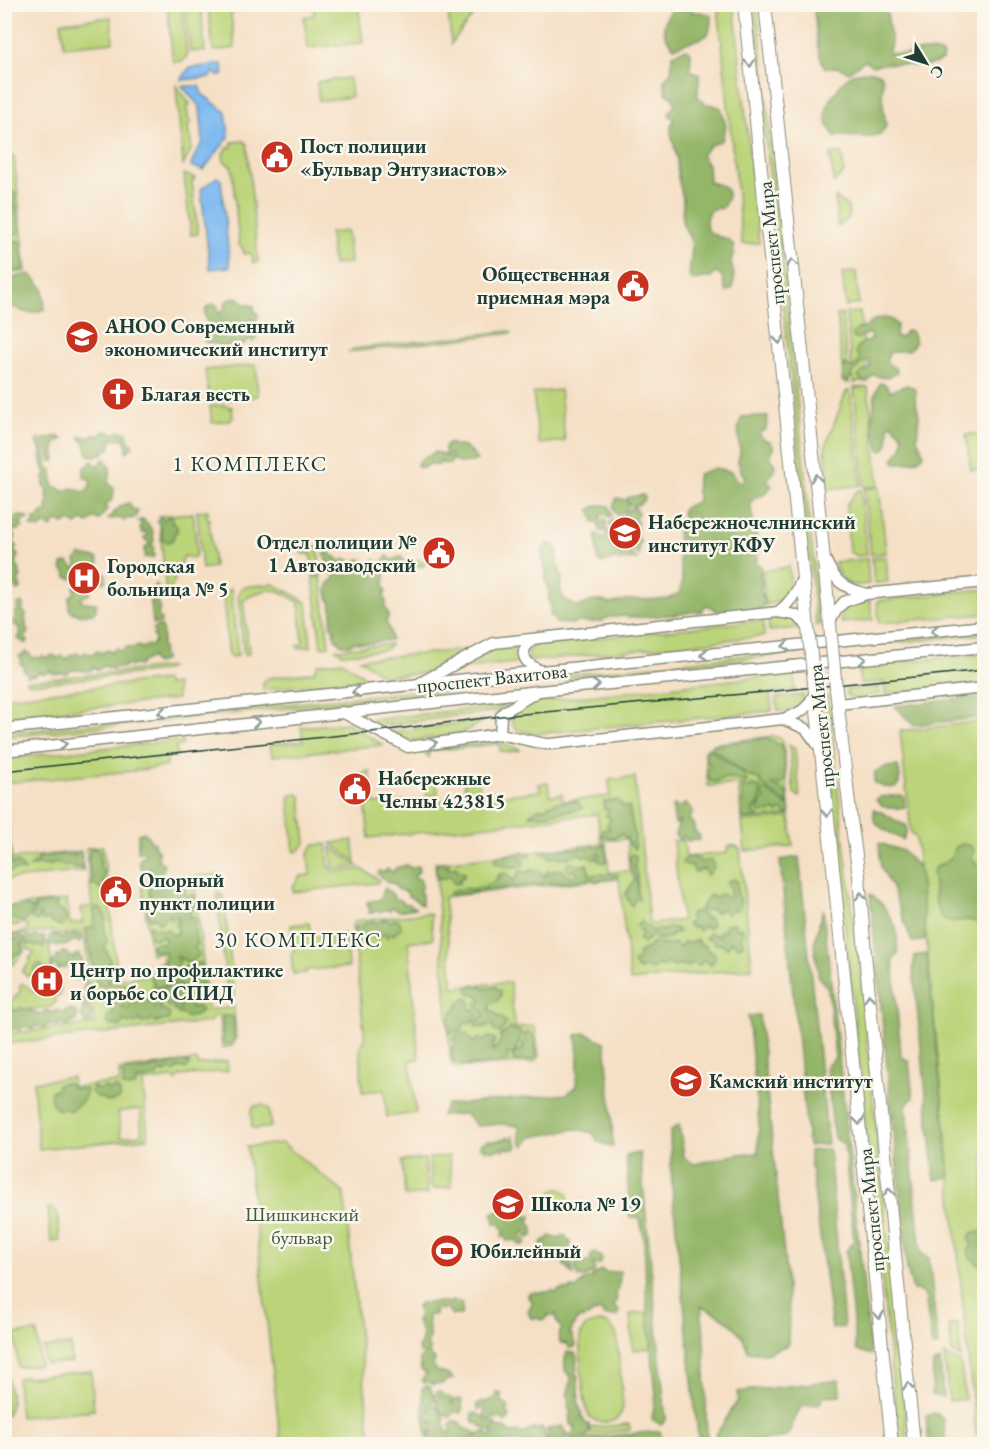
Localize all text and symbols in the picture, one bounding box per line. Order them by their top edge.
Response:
north arrow [896,33,956,93]
one-way arrow [744,58,756,67]
text: С [926,61,949,83]
place label: Пост полиции «Бульвар Энтузиастов» [300,133,508,182]
public building icon: Пост полиции «Бульвар Энтузиастов» [259,139,295,175]
street label: проспект Мира [752,180,790,306]
one-way arrow [787,259,799,268]
place label: Общественная приемная мэра [477,261,610,310]
public building icon: Общественная приемная мэра [615,268,651,304]
place label: АНОО Современный экономический институт [104,313,328,362]
school or university icon: АНОО Современный экономический институт [64,319,100,355]
one-way arrow [772,336,785,345]
church icon: Благая весть [100,376,136,412]
place label: Благая весть [141,381,250,407]
district label: 1 КОМПЛЕКС [172,449,328,478]
one-way arrow [810,474,823,483]
place label: Набережночелнинский институт КФУ [648,509,856,558]
school or university icon: Набережночелнинский институт КФУ [607,515,643,551]
place label: Отдел полиции № 1 Автозаводский [257,529,417,578]
public building icon: Отдел полиции № 1 Автозаводский [421,535,457,571]
place label: Городская больница № 5 [107,553,229,602]
hospital icon: Городская больница № 5 [66,560,102,596]
one-way arrow [930,624,940,637]
one-way arrow [781,640,790,652]
one-way arrow [699,648,708,661]
one-way arrow [858,653,867,666]
street label: проспект Вахитова [415,657,569,699]
street label: проспект Мира [802,663,840,789]
one-way arrow [592,679,601,692]
one-way arrow [352,685,361,698]
one-way arrow [158,706,167,718]
one-way arrow [252,716,261,729]
one-way arrow [58,738,67,751]
one-way arrow [429,738,438,750]
place label: Набережные Челны 423815 [378,765,506,814]
public building icon: Набережные Челны 423815 [337,771,373,807]
one-way arrow [820,808,833,817]
place label: Опорный пункт полиции [139,867,275,916]
public building icon: Опорный пункт полиции [98,874,134,910]
one-way arrow [854,891,867,900]
district label: 30 КОМПЛЕКС [214,925,382,954]
place label: Центр по профилактике и борьбе со СПИД [70,957,283,1006]
hospital icon: Центр по профилактике и борьбе со СПИД [29,963,65,999]
one-way arrow [863,994,876,1003]
school or university icon: Камский институт [668,1063,704,1099]
place label: Камский институт [709,1068,873,1094]
one-way arrow [852,1116,864,1125]
street label: проспект Мира [852,1147,890,1273]
school or university icon: Школа № 19 [490,1186,526,1222]
one-way arrow [883,1188,896,1197]
place label: Школа № 19 [531,1191,641,1217]
park label: Шишкинский бульвар [245,1201,360,1250]
sports icon: Юбилейный [429,1233,465,1269]
place label: Юбилейный [470,1238,582,1264]
one-way arrow [872,1310,885,1319]
one-way arrow [902,1382,915,1391]

